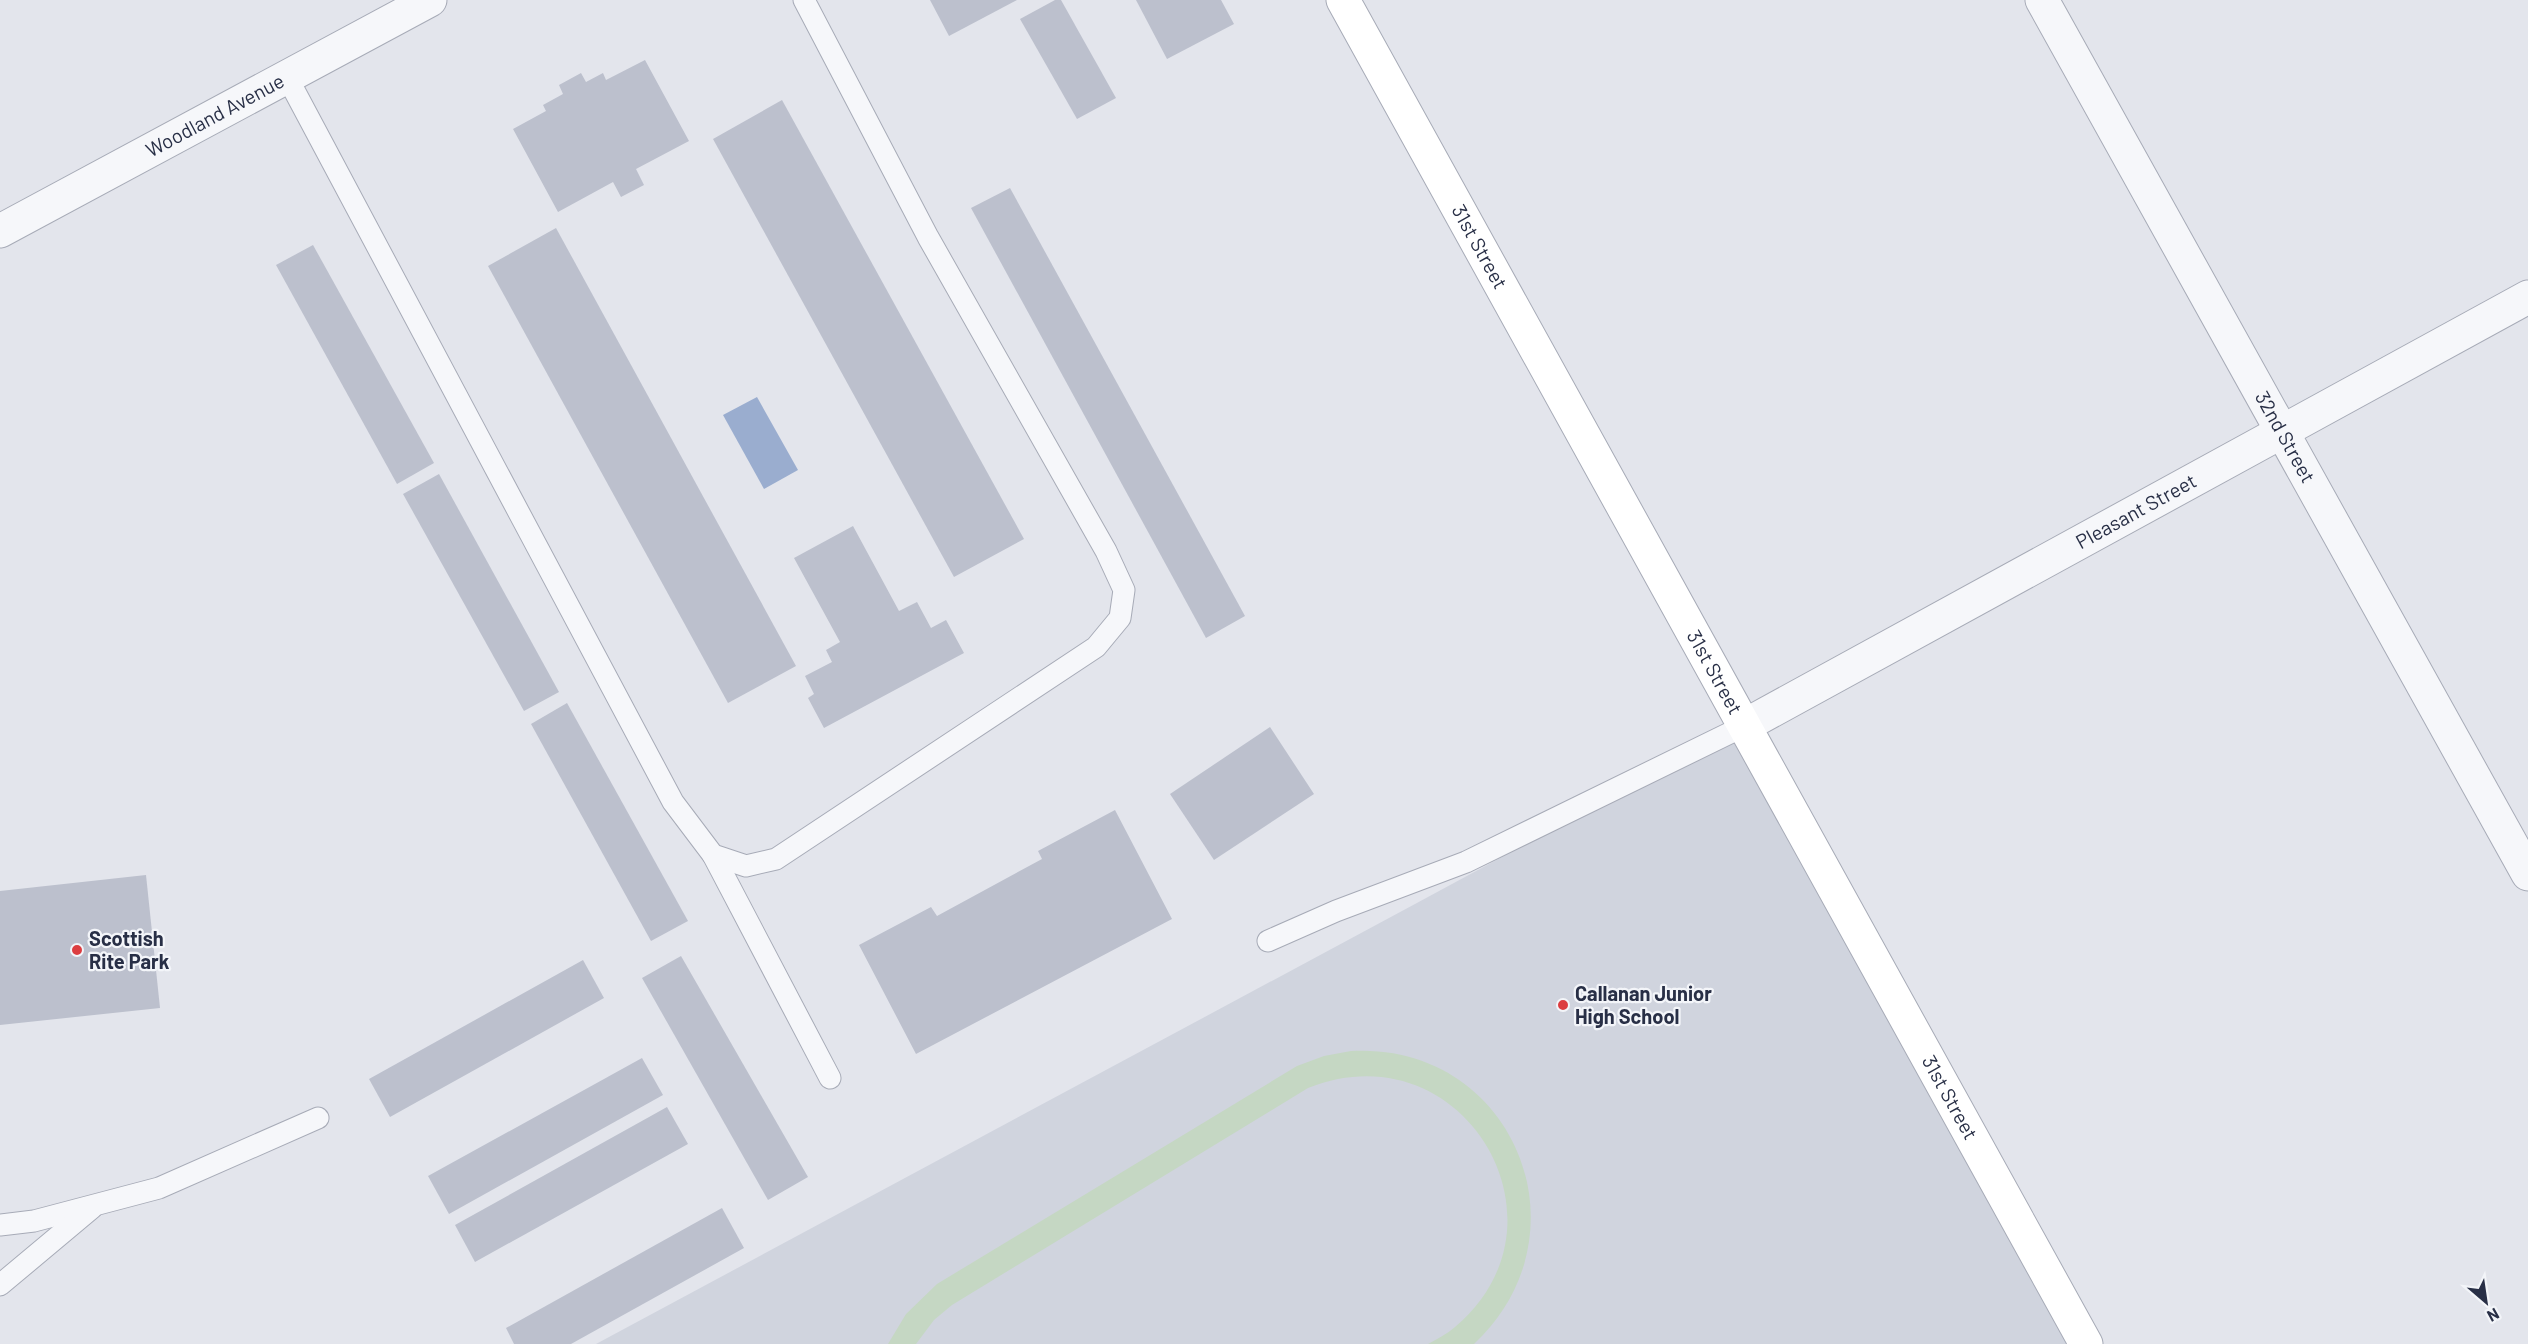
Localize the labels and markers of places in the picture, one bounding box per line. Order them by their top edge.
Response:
place label: Scottish Rite Park [89,926,170,973]
marker: Scottish Rite Park [70,943,84,957]
place label: Callanan Junior High School [1575,981,1712,1028]
marker: Callanan Junior High School [1556,998,1570,1012]

